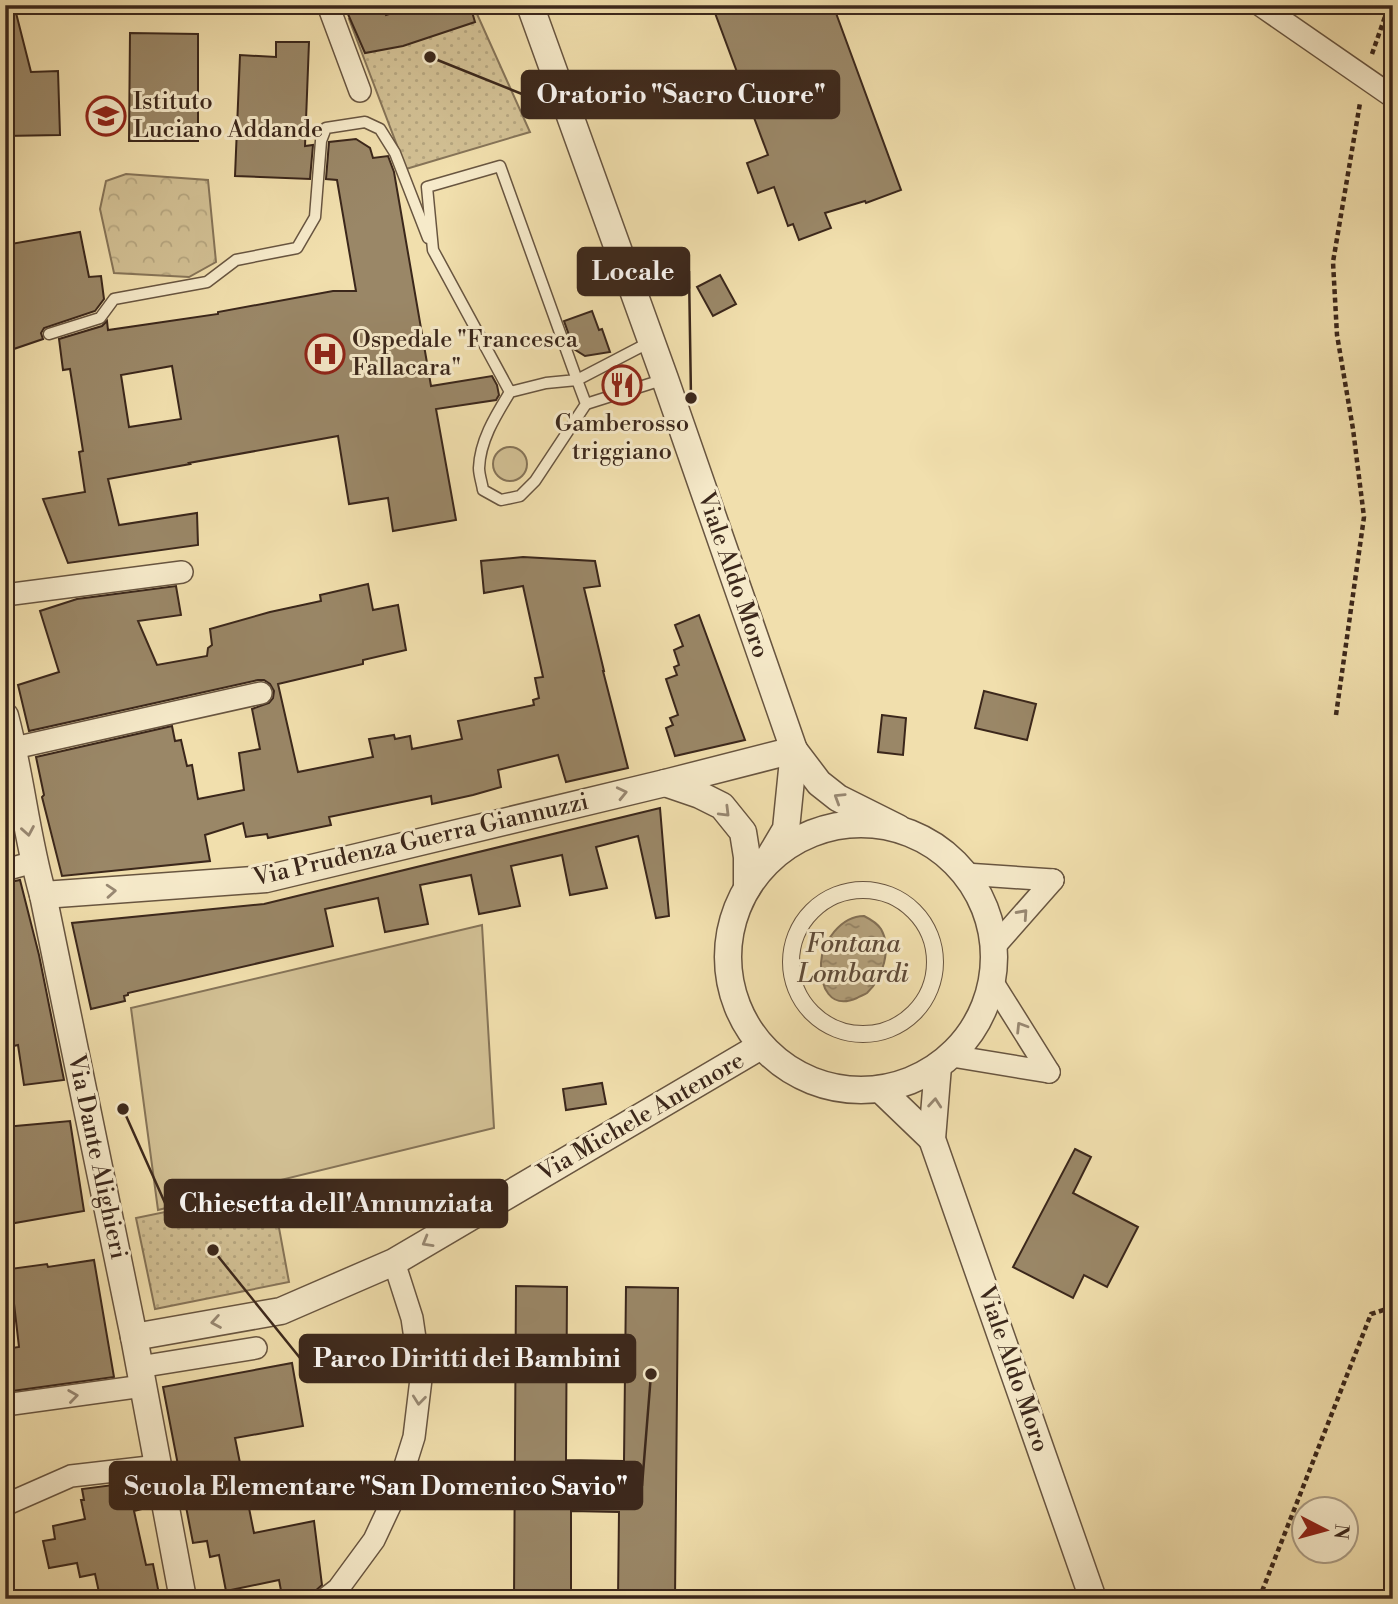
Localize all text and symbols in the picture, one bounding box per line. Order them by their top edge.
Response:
callout: Oratorio "Sacro Cuore" [522,71,839,118]
text: Oratorio "Sacro Cuore" [536,79,826,111]
place label: Istituto Luciano Addande [133,87,323,145]
school or university icon: Istituto Luciano Addande [85,95,127,137]
callout: Locale [578,248,689,295]
text: Locale [591,256,675,288]
place label: Ospedale "Francesca Fallacara" [352,325,579,383]
hospital icon: Ospedale "Francesca Fallacara" [304,333,346,375]
restaurant icon: Gamberosso triggiano [601,364,643,406]
place label: Gamberosso triggiano [555,409,689,467]
street label: Viale Aldo Moro [690,487,775,662]
street label: Via Prudenza Guerra Giannuzzi [249,787,592,893]
one-way arrow [616,787,628,802]
one-way arrow [834,793,847,806]
one-way arrow [717,803,730,816]
one-way arrow [20,825,35,837]
one-way arrow [106,883,117,898]
one-way arrow [1015,909,1028,922]
water label: Fontana Lombardi [796,928,909,990]
one-way arrow [1016,1021,1029,1034]
street label: Via Michele Antenore [531,1046,750,1189]
street label: Via Dante Alighieri [60,1051,133,1262]
one-way arrow [927,1097,942,1108]
callout: Chiesetta dell'Annunziata [165,1180,507,1227]
text: Chiesetta dell'Annunziata [179,1188,494,1220]
one-way arrow [422,1234,435,1247]
street label: Viale Aldo Moro [970,1281,1055,1456]
one-way arrow [211,1314,222,1329]
callout: Parco Diritti dei Bambini [300,1335,635,1382]
text: Parco Diritti dei Bambini [313,1343,621,1375]
one-way arrow [67,1388,79,1403]
one-way arrow [411,1394,426,1406]
callout: Scuola Elementare "San Domenico Savio" [110,1462,642,1509]
text: Scuola Elementare "San Domenico Savio" [124,1471,628,1503]
north arrow [1290,1496,1360,1566]
text: N [1328,1523,1354,1540]

